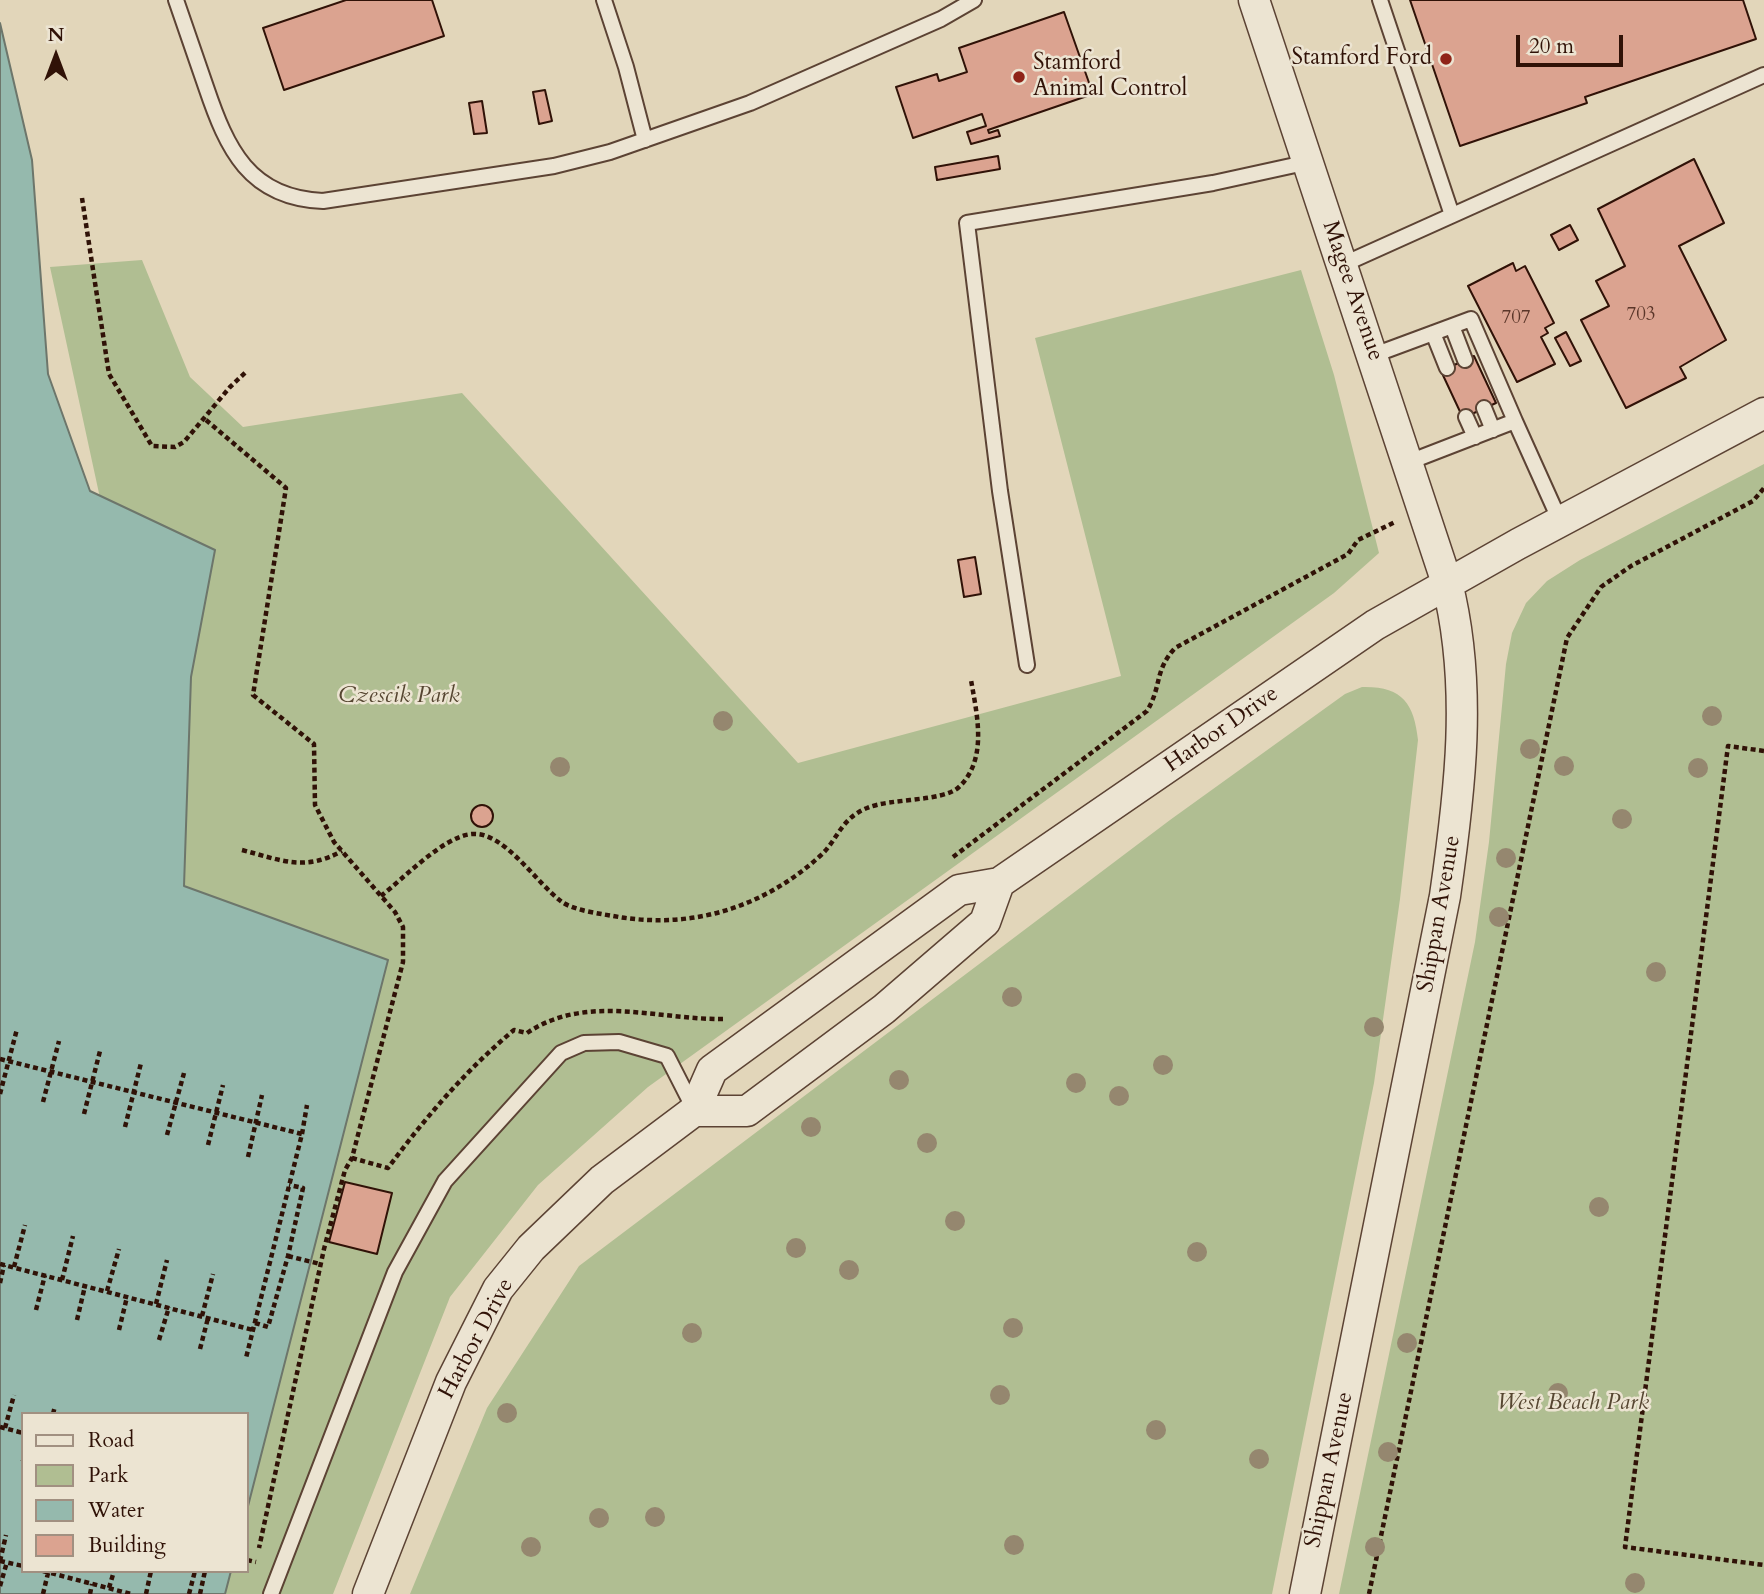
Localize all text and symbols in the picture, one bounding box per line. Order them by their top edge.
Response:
north arrow [21,21,91,91]
scale bar [1519,21,1626,65]
text: N [48,22,64,48]
text: 20 m [1529,32,1574,61]
place label: Stamford Ford [1291,45,1432,73]
place label: Stamford Animal Control [1033,50,1187,104]
marker: Stamford Ford [1438,51,1454,67]
marker: Stamford Animal Control [1011,69,1027,85]
street label: Magee Avenue [1315,217,1389,365]
house number: 703 [1626,305,1656,327]
house number: 707 [1501,308,1531,330]
street label: Harbor Drive [1160,681,1284,779]
park label: Czescik Park [338,683,460,711]
street label: Shippan Avenue [1413,833,1467,995]
street label: Harbor Drive [434,1274,520,1404]
street label: Shippan Avenue [1300,1389,1360,1551]
park label: West Beach Park [1497,1390,1649,1418]
legend [21,1412,248,1573]
text: Road [88,1426,134,1455]
text: Park [88,1461,128,1490]
text: Water [88,1496,144,1525]
text: Building [88,1531,166,1560]

